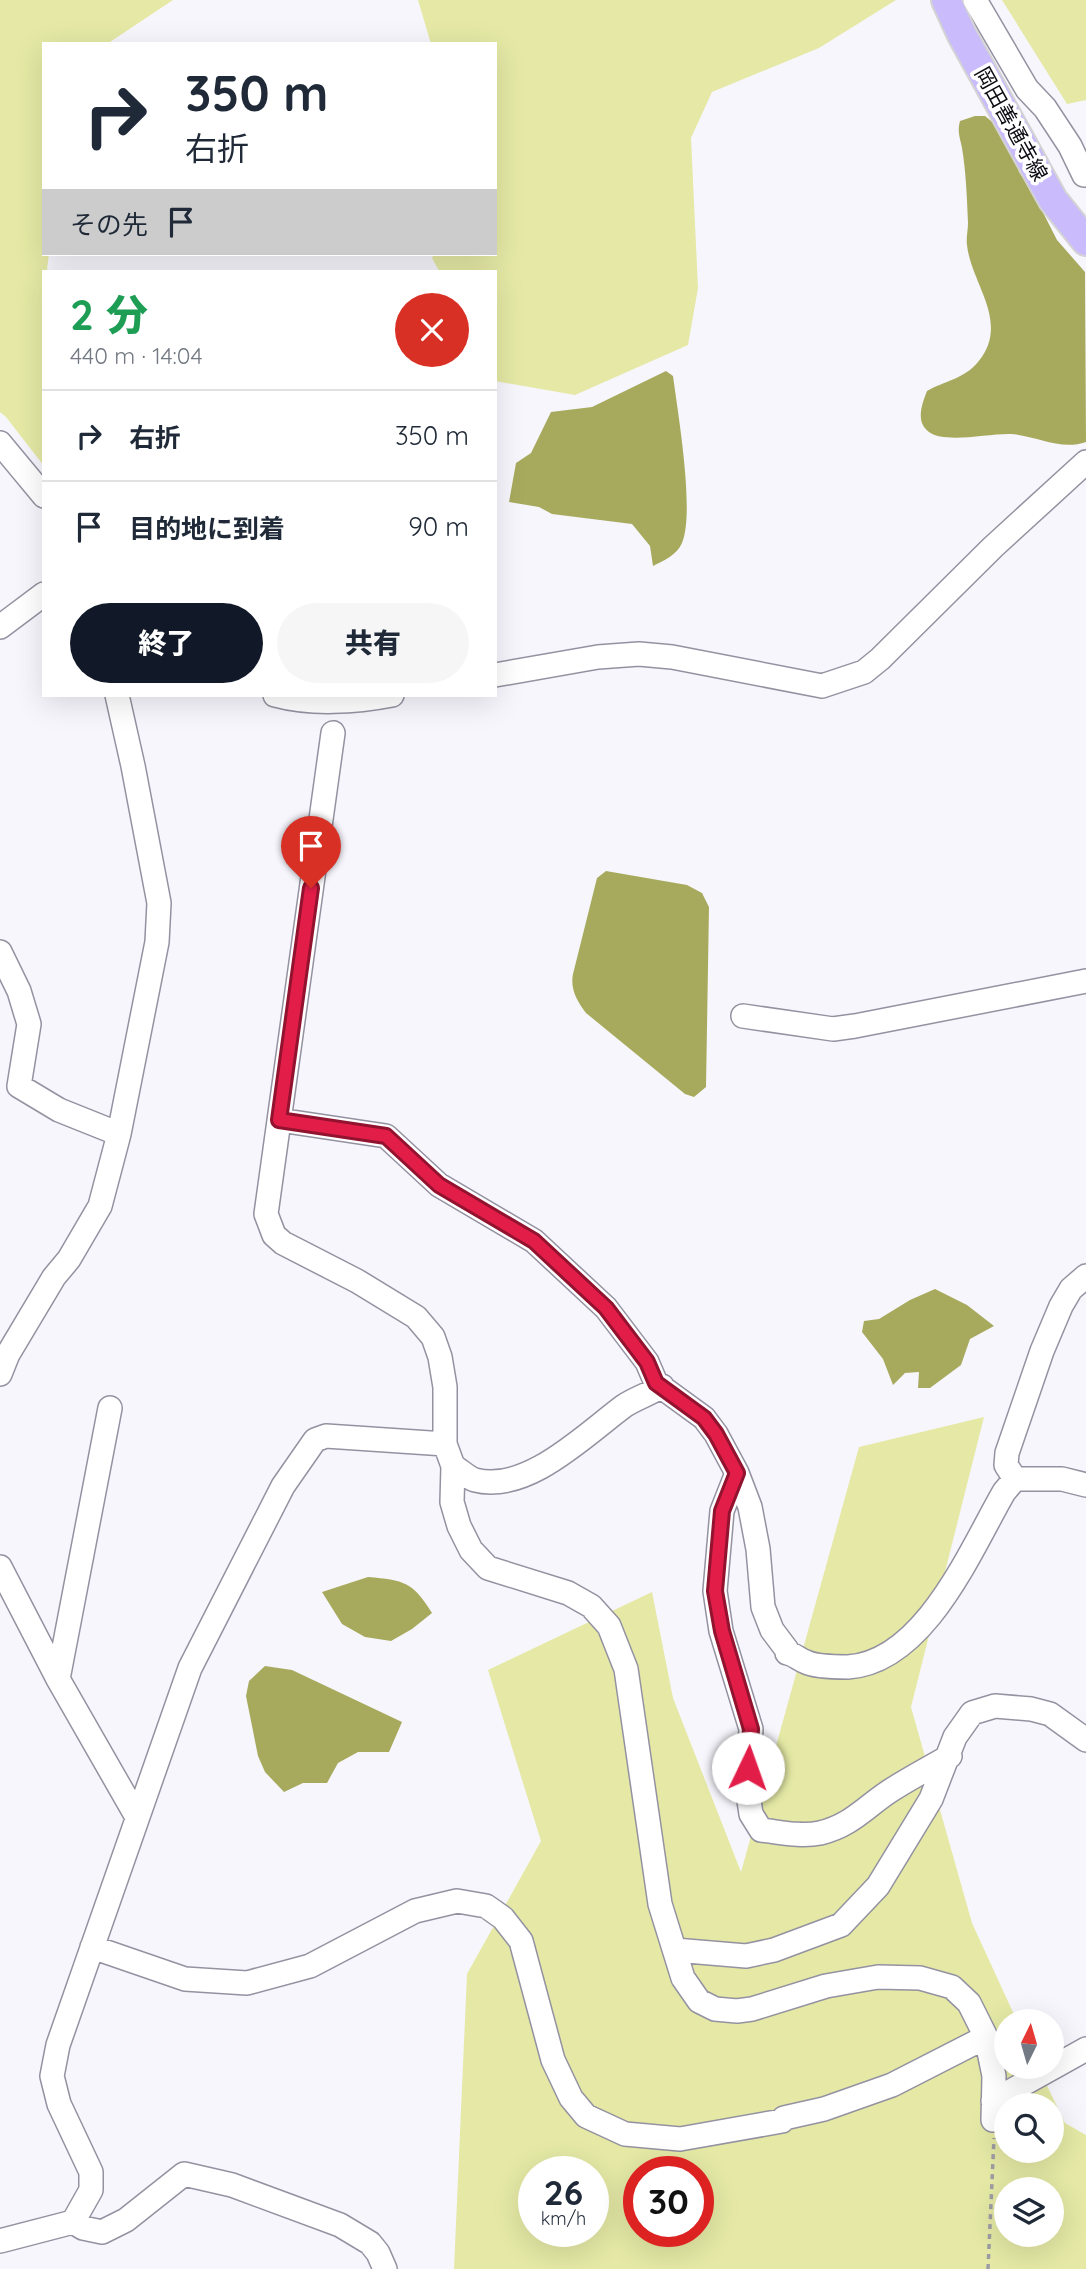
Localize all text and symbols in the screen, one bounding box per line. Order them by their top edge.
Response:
text: 350 m [185,62,329,123]
street label: 岡田善通寺線 [970,62,1054,185]
icon: right [70,70,161,161]
text: 右折 [185,128,249,168]
icon: arrive [162,203,200,241]
text: その先 [70,208,148,241]
text: 2 分 [70,288,148,341]
button: close [395,293,469,367]
text: 440 m · 14:04 [70,341,203,370]
icon: right [70,417,108,455]
text: 350 m [395,419,469,452]
text: 右折 [129,421,181,454]
icon: arrive [70,508,108,546]
text: 90 m [408,510,469,543]
text: 目的地に到着 [129,512,285,545]
button: 終了 [70,603,263,683]
button: 共有 [277,603,469,683]
pin [281,816,341,888]
icon: arrive [292,827,330,865]
position arrow [711,1731,785,1805]
north arrow [994,2009,1064,2079]
map controls [994,2009,1064,2247]
button: search [994,2093,1064,2163]
speed limit sign: 30 [623,2156,714,2247]
text: 26 [544,2170,583,2214]
button: layers [994,2177,1064,2247]
text: km/h [541,2207,586,2230]

